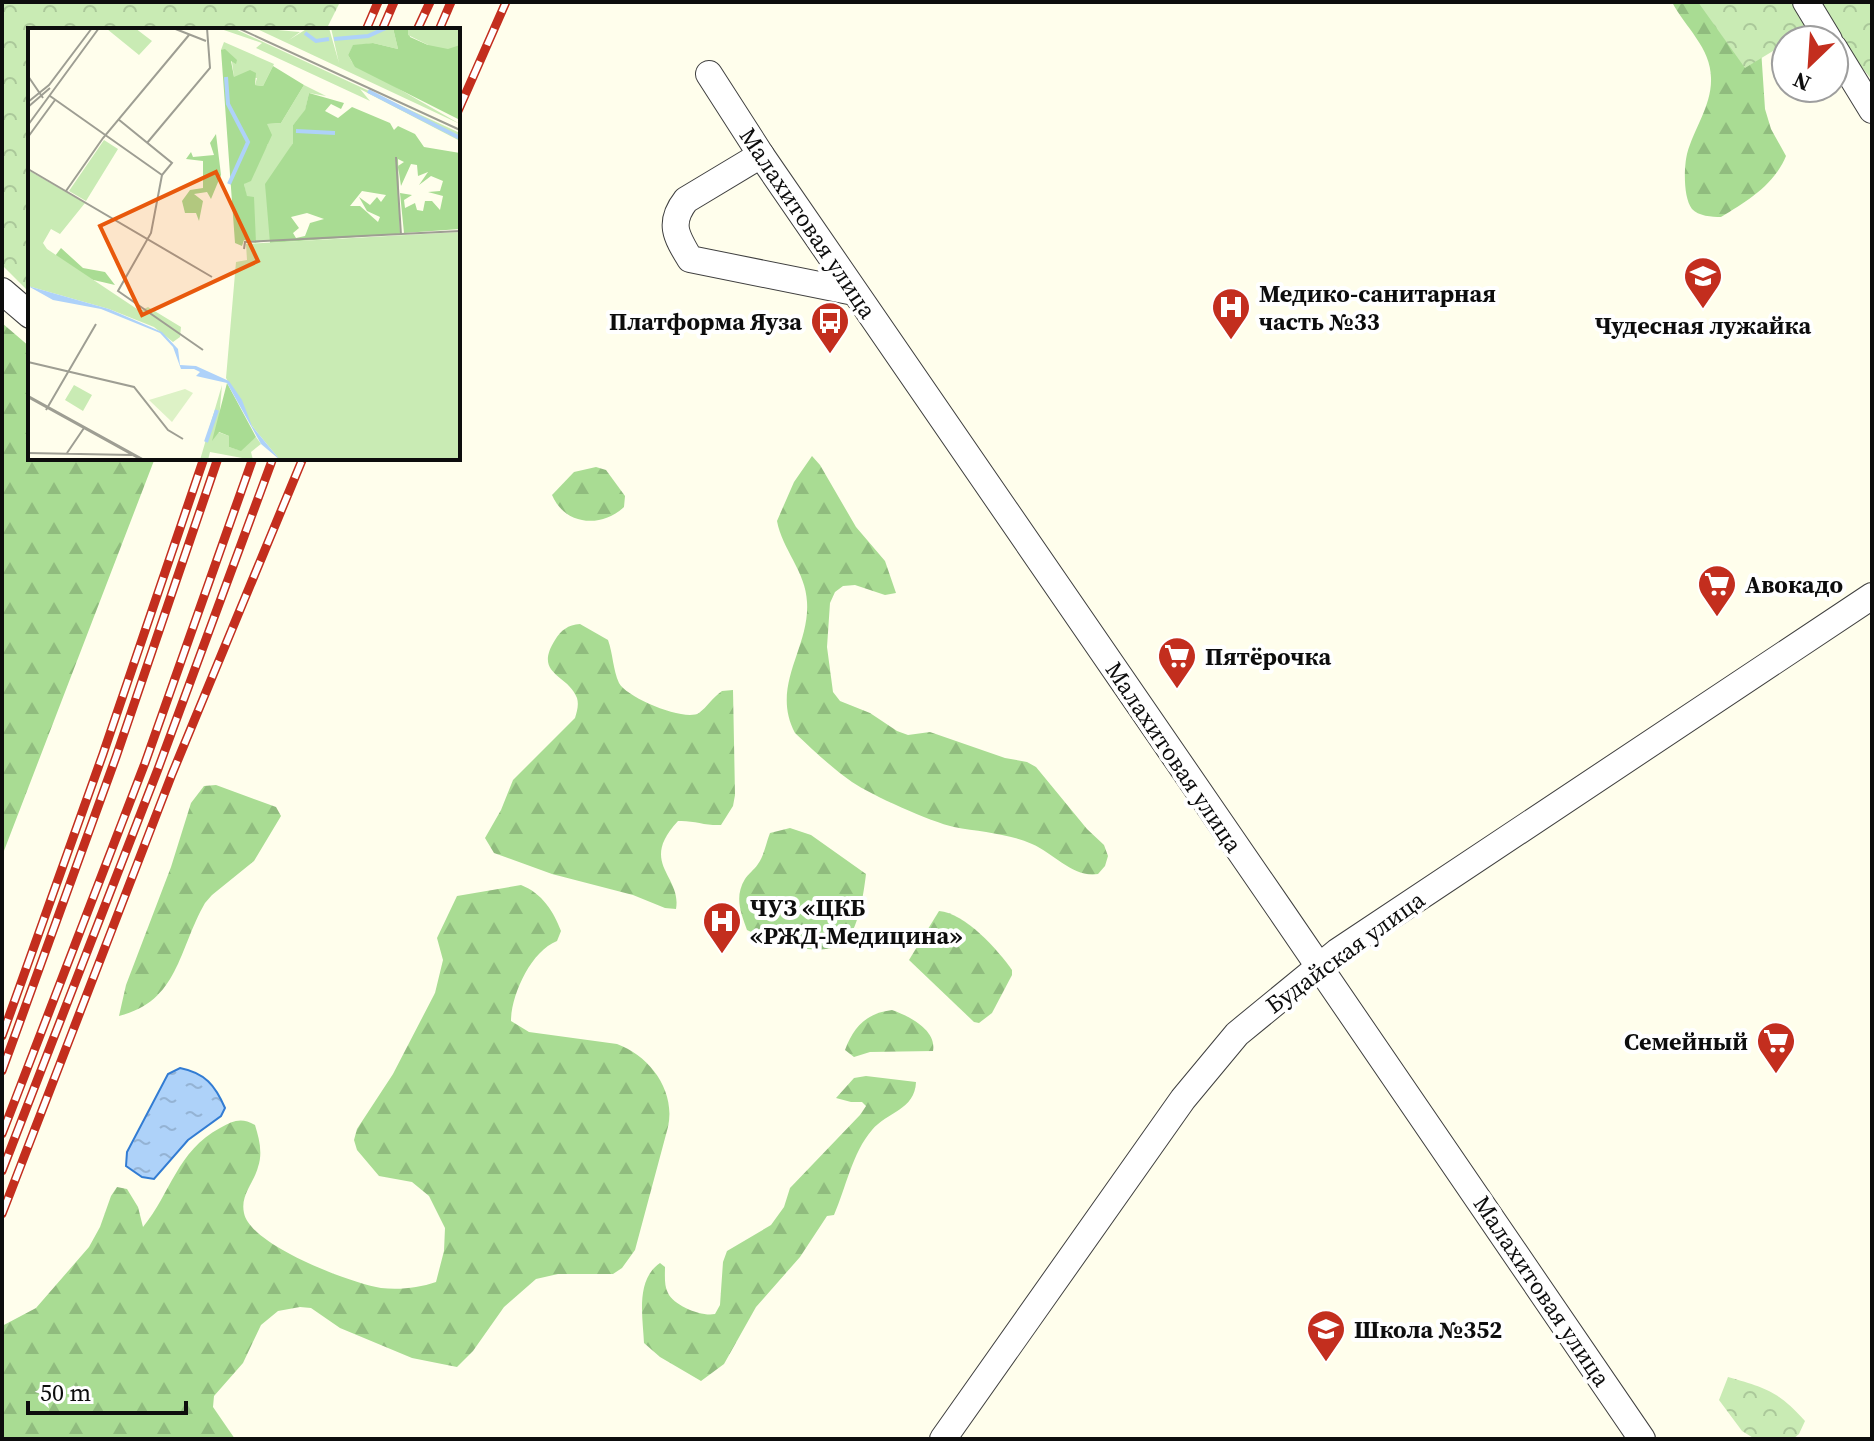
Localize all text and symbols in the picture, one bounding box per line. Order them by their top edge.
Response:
north arrow [1770,24,1850,104]
inset map [28,28,460,460]
text: N [1788,65,1815,99]
street label: Малахитовая улица [732,121,885,326]
school or university icon: Чудесная лужайка [1682,255,1724,310]
place label: Медико-санитарная часть №33 [1259,277,1496,338]
hospital icon: Медико-санитарная часть №33 [1210,286,1252,341]
bus stop icon: Платформа Яуза [809,300,851,355]
place label: Платформа Яуза [609,305,802,338]
place label: Чудесная лужайка [1595,309,1812,342]
supermarket icon: Авокадо [1696,563,1738,618]
place label: Авокадо [1745,568,1843,601]
supermarket icon: Пятёрочка [1156,635,1198,690]
place label: Пятёрочка [1205,640,1331,673]
street label: Малахитовая улица [1098,655,1251,860]
street label: Будайская улица [1259,883,1432,1021]
place label: ЧУЗ «ЦКБ «РЖД-Медицина» [750,891,963,952]
hospital icon: ЧУЗ «ЦКБ «РЖД-Медицина» [701,900,743,955]
supermarket icon: Семейный [1755,1020,1797,1075]
place label: Семейный [1624,1025,1748,1058]
street label: Малахитовая улица [1466,1189,1619,1394]
school or university icon: Школа №352 [1305,1308,1347,1363]
place label: Школа №352 [1354,1313,1502,1346]
scale bar [28,1365,186,1415]
text: 50 m [40,1376,91,1409]

